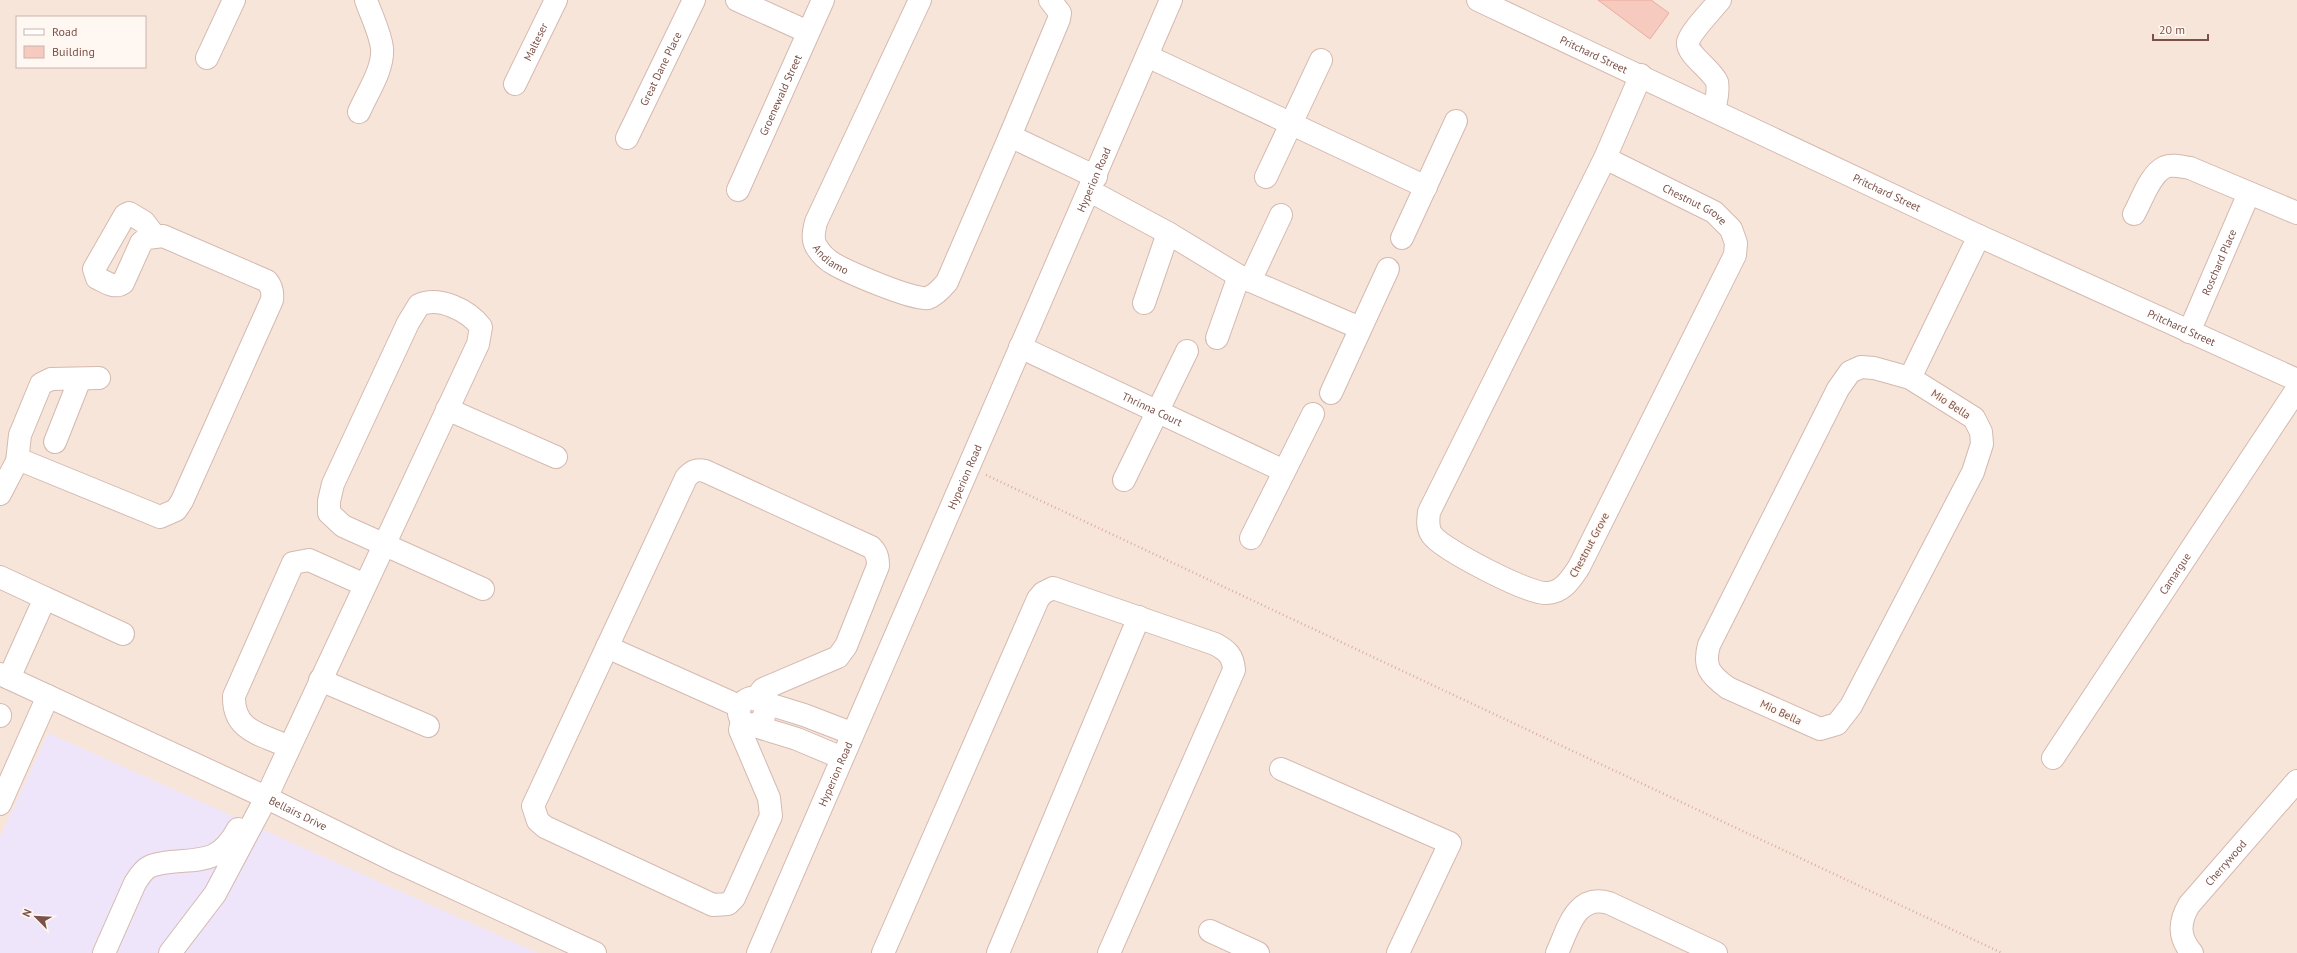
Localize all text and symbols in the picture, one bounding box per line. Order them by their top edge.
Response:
legend [16,16,146,68]
scale bar [2153,16,2208,42]
street label: Malteser [520,20,551,63]
text: 20 m [2159,22,2185,37]
text: Road [52,24,77,39]
street label: Great Dane Place [637,29,685,108]
street label: Pritchard Street [1558,33,1630,77]
text: Building [52,44,95,59]
street label: Groenewald Street [756,52,805,138]
street label: Hyperion Road [1074,145,1114,214]
street label: Pritchard Street [1851,171,1923,215]
street label: Chestnut Grove [1660,181,1730,228]
street label: Roschard Place [2199,227,2240,298]
street label: Andiamo [810,242,851,277]
street label: Pritchard Street [2145,306,2218,349]
street label: Mio Bella [1929,386,1973,422]
street label: Thrinna Court [1120,389,1185,429]
street label: Hyperion Road [944,442,985,511]
street label: Chestnut Grove [1566,510,1612,580]
street label: Camargue [2156,550,2194,597]
street label: Mio Bella [1758,696,1804,728]
street label: Hyperion Road [815,740,856,808]
street label: Bellairs Drive [267,793,330,834]
street label: Cherrywood [2202,837,2249,889]
north arrow [16,897,56,937]
text: N [19,907,35,919]

